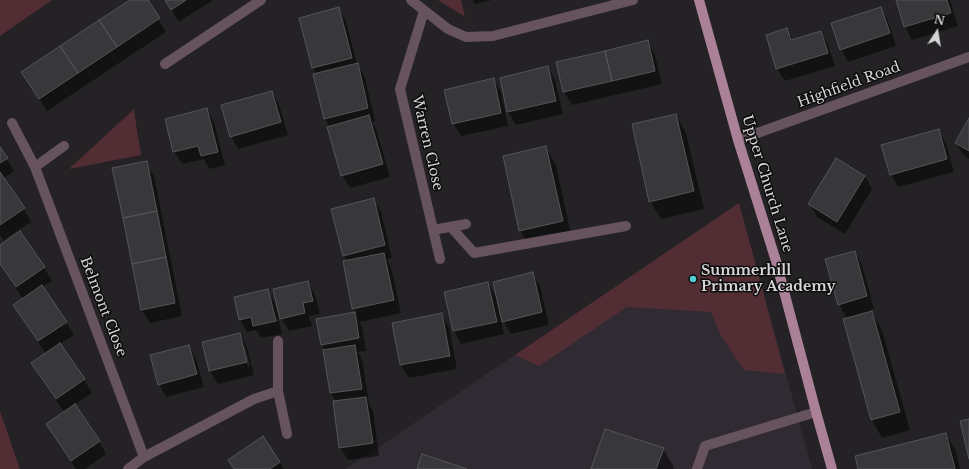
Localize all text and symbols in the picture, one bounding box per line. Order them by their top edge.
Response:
north arrow [917,12,957,52]
text: N [933,12,946,28]
street label: Highfield Road [795,59,903,111]
street label: Warren Close [408,94,446,192]
street label: Upper Church Lane [738,113,796,255]
street label: Belmont Close [76,255,130,359]
place label: Summerhill Primary Academy [701,263,835,296]
marker: Summerhill Primary Academy [688,274,698,284]

